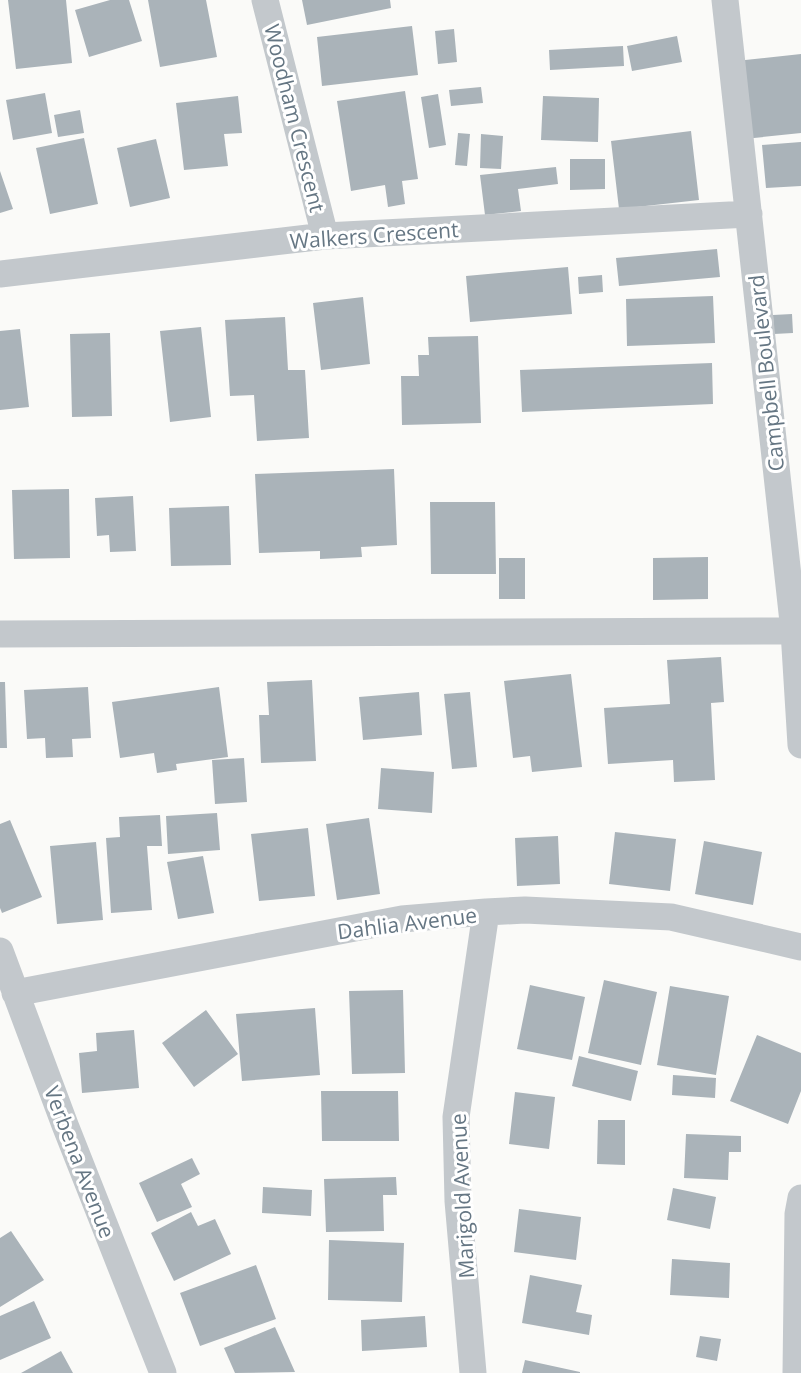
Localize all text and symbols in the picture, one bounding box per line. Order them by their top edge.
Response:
street label: Woodham Crescent [258,21,332,215]
street label: Walkers Crescent [289,215,459,255]
street label: Campbell Boulevard [742,273,790,473]
street label: Dahlia Avenue [336,901,478,945]
street label: Verbena Avenue [38,1082,122,1242]
street label: Marigold Avenue [444,1113,480,1279]

